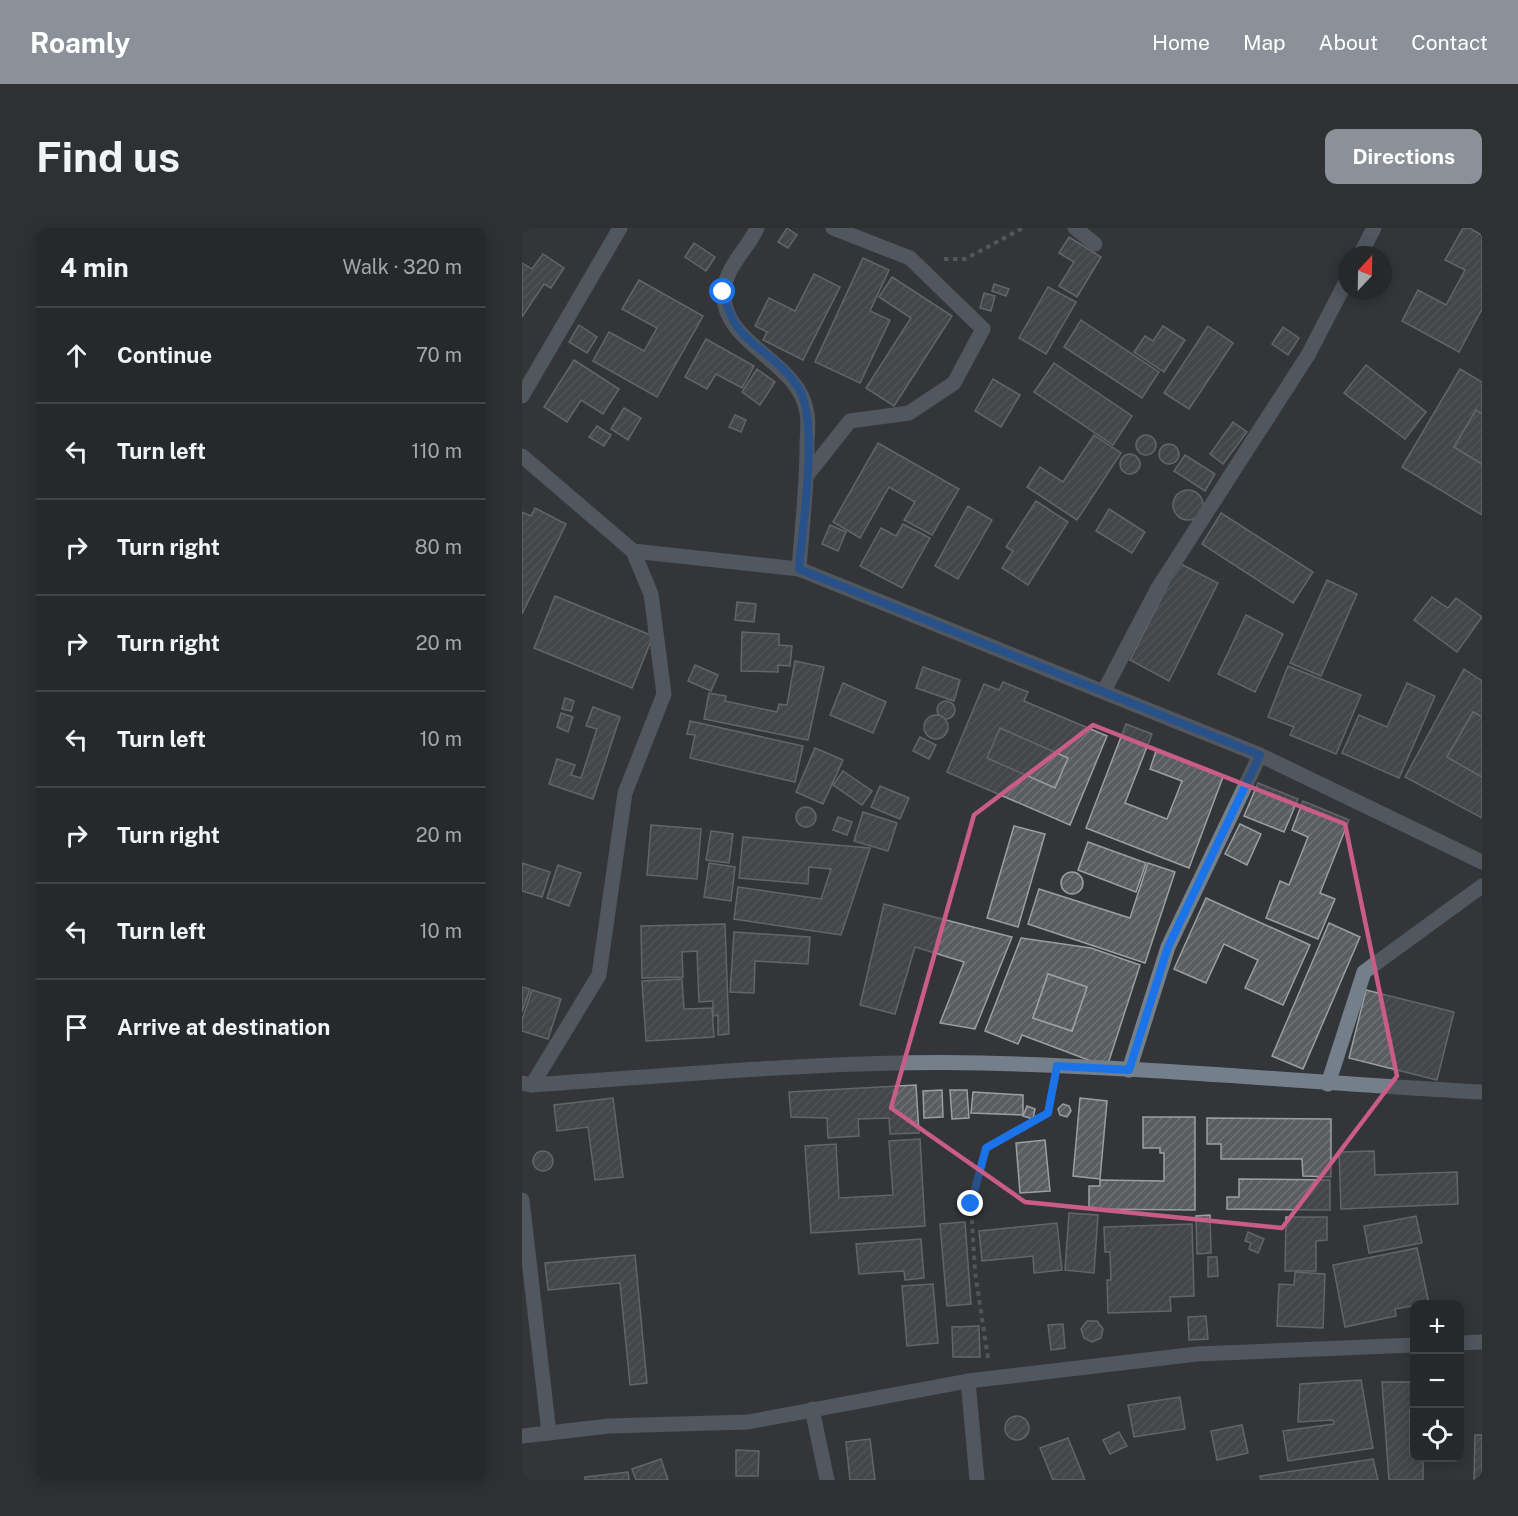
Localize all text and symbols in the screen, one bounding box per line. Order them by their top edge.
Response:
text: Roamly [30,26,130,59]
text: Home [1152,30,1210,55]
text: Map [1243,30,1286,55]
text: About [1319,30,1378,55]
text: Contact [1411,30,1488,55]
button: Directions [1325,129,1482,184]
text: Find us [36,132,180,181]
north arrow [1338,246,1392,300]
text: 4 min [60,252,129,283]
text: Walk · 320 m [342,255,462,279]
route start [709,278,735,304]
icon: ahead [60,339,93,372]
text: Continue [117,342,212,368]
text: 70 m [416,343,462,367]
icon: left [60,435,93,468]
text: Turn left [117,438,206,464]
text: 110 m [411,439,462,463]
icon: right [60,531,93,564]
text: Turn right [117,534,220,560]
text: 80 m [415,535,462,559]
icon: right [60,627,93,660]
text: Turn right [117,630,220,656]
text: 20 m [416,631,462,655]
icon: left [60,723,93,756]
text: Turn left [117,726,206,752]
text: 10 m [419,727,462,751]
icon: right [60,819,93,852]
text: Turn right [117,822,220,848]
text: 20 m [416,823,462,847]
icon: left [60,915,93,948]
text: Turn left [117,918,206,944]
text: 10 m [419,919,462,943]
icon: arrive [60,1011,93,1044]
text: Arrive at destination [117,1014,330,1040]
route end [957,1190,983,1216]
map controls [1410,1300,1464,1462]
button: + [1410,1300,1464,1354]
button: − [1410,1354,1464,1408]
button: locate [1410,1408,1464,1462]

